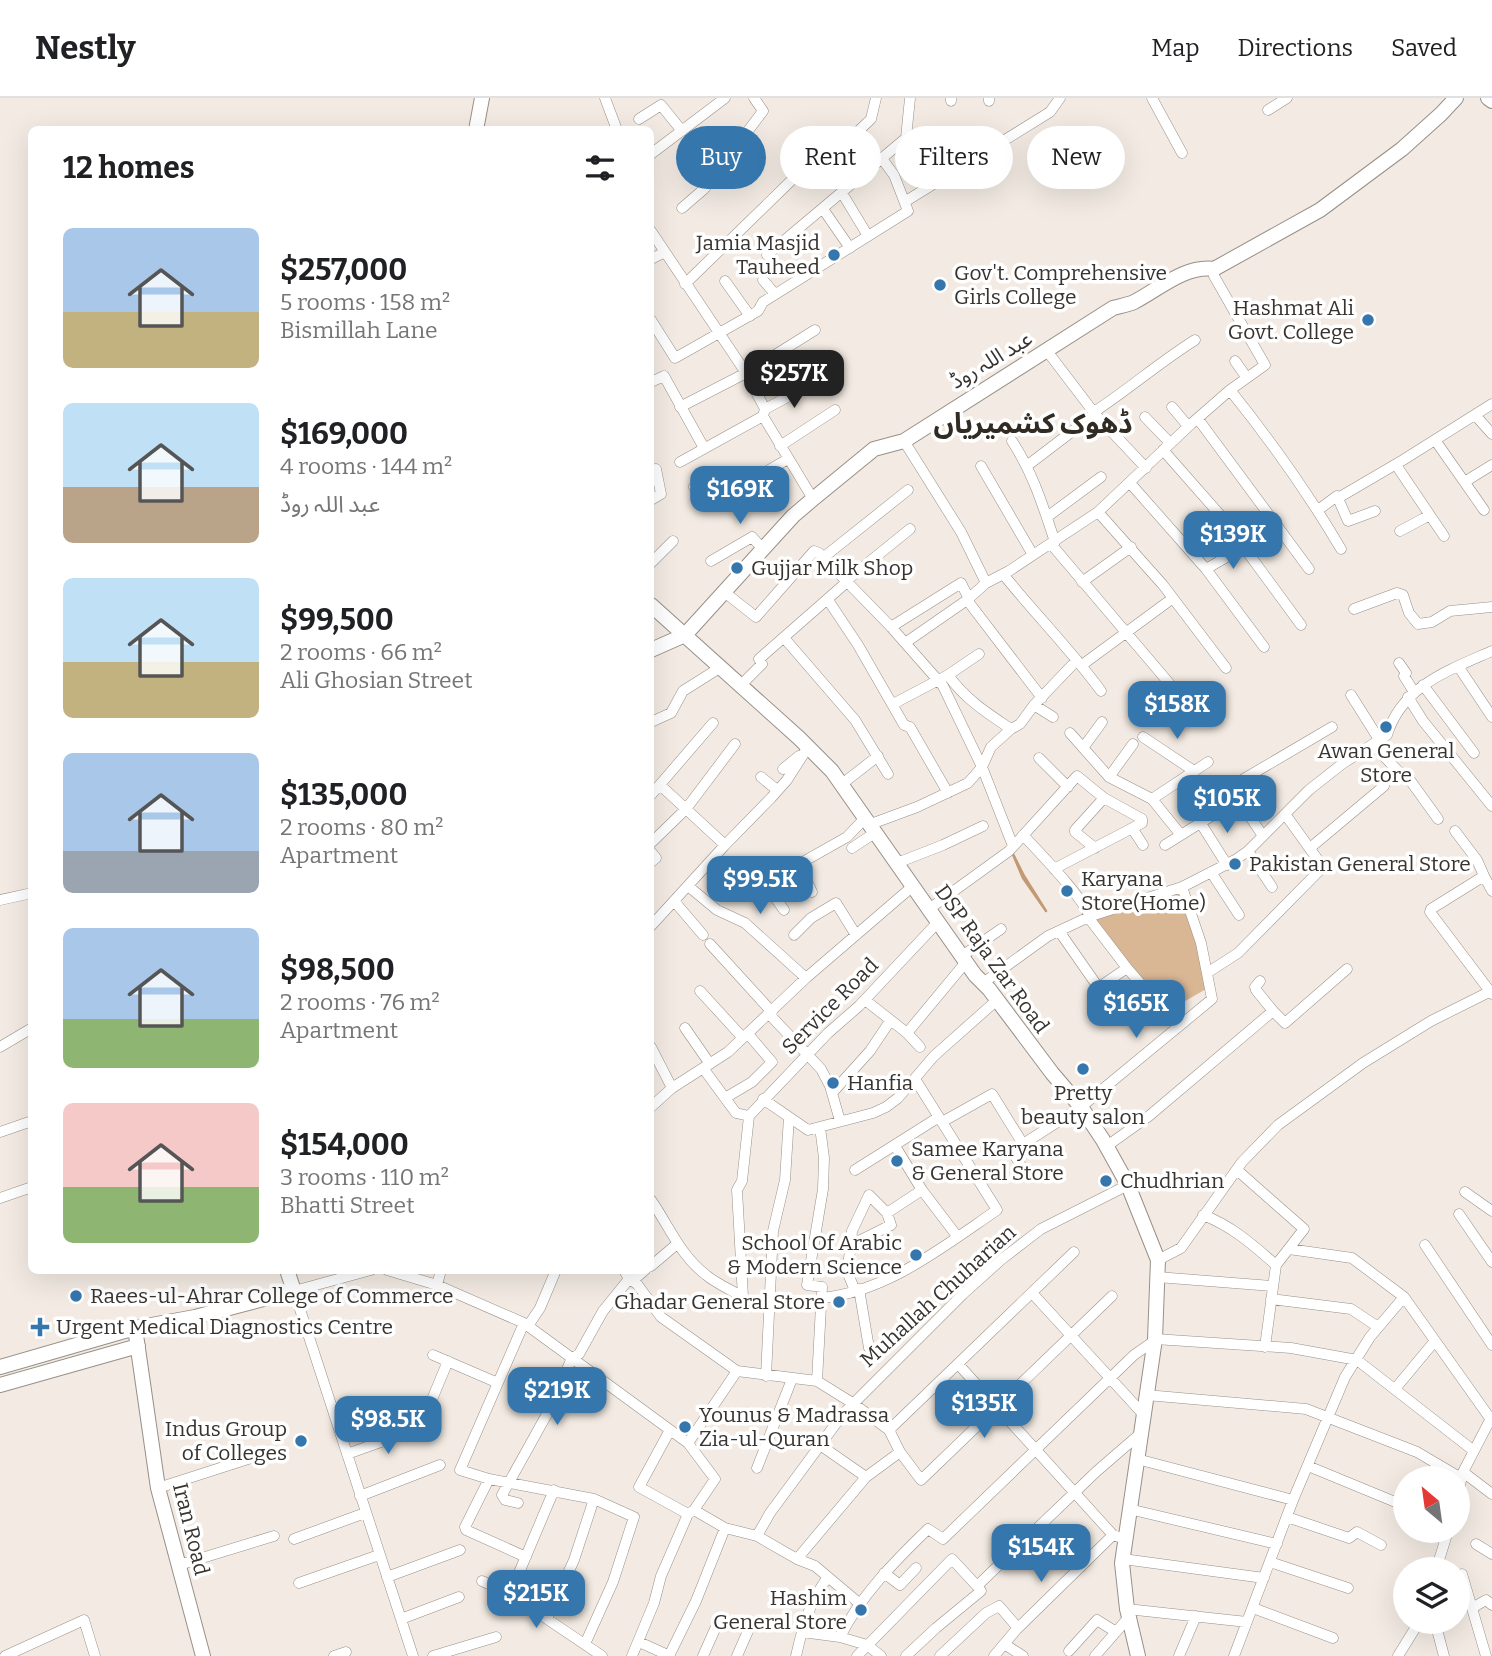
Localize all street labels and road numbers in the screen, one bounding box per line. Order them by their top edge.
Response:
street label: عبد اللہ روڈ [945,325,1037,395]
street label: DSP Raja Zar Road [929,880,1055,1038]
street label: Service Road [776,952,884,1060]
street label: Muhallah Chuharian [855,1219,1021,1373]
street label: Iran Road [167,1480,215,1578]

